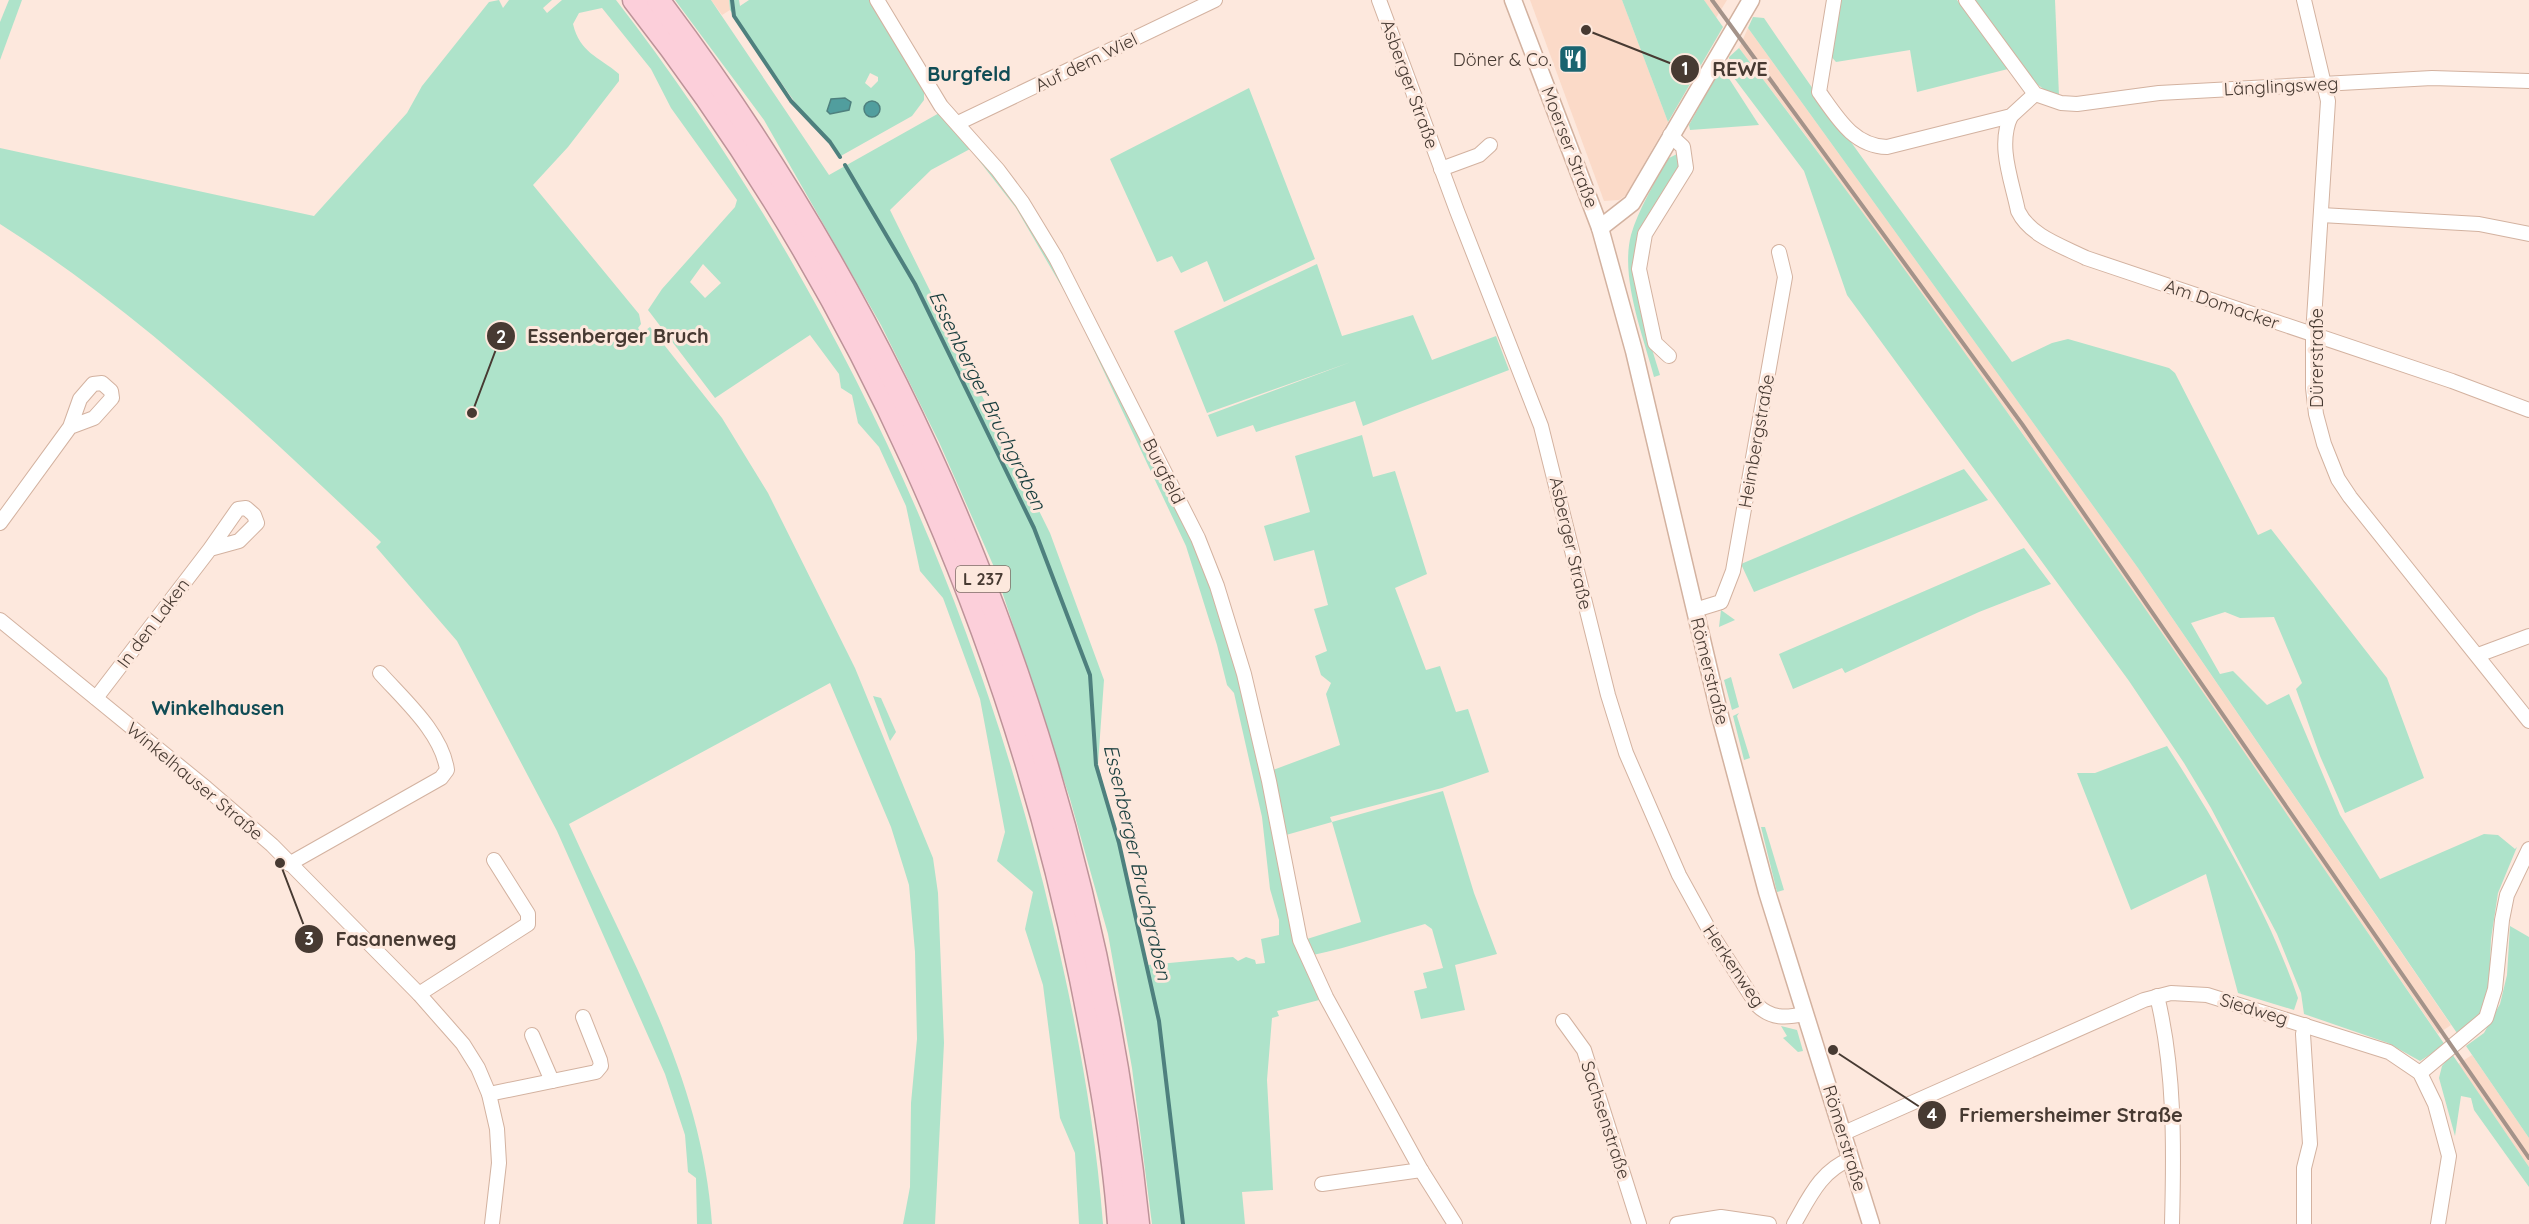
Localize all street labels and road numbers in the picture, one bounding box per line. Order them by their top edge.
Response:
street label: Asberger Straße [1376,16,1444,152]
street label: Auf dem Wiel [1031,27,1141,97]
street label: Länglingsweg [2223,72,2339,100]
street label: Moerser Straße [1536,83,1604,211]
street label: Am Domacker [2162,274,2282,334]
street label: Dürerstraße [2305,308,2328,408]
street label: Heimbergstraße [1733,372,1779,510]
street label: Burgfeld [1138,434,1190,508]
street label: Asberger Straße [1545,474,1597,612]
road number: L 237 [956,566,1010,592]
street label: In den Laken [112,574,194,672]
street label: Römerstraße [1686,615,1734,727]
street label: Winkelhauser Straße [122,717,268,845]
street label: Herkenweg [1698,920,1770,1012]
street label: Siedweg [2217,988,2291,1030]
street label: Sachsenstraße [1576,1058,1636,1182]
street label: Römerstraße [1818,1082,1872,1194]

